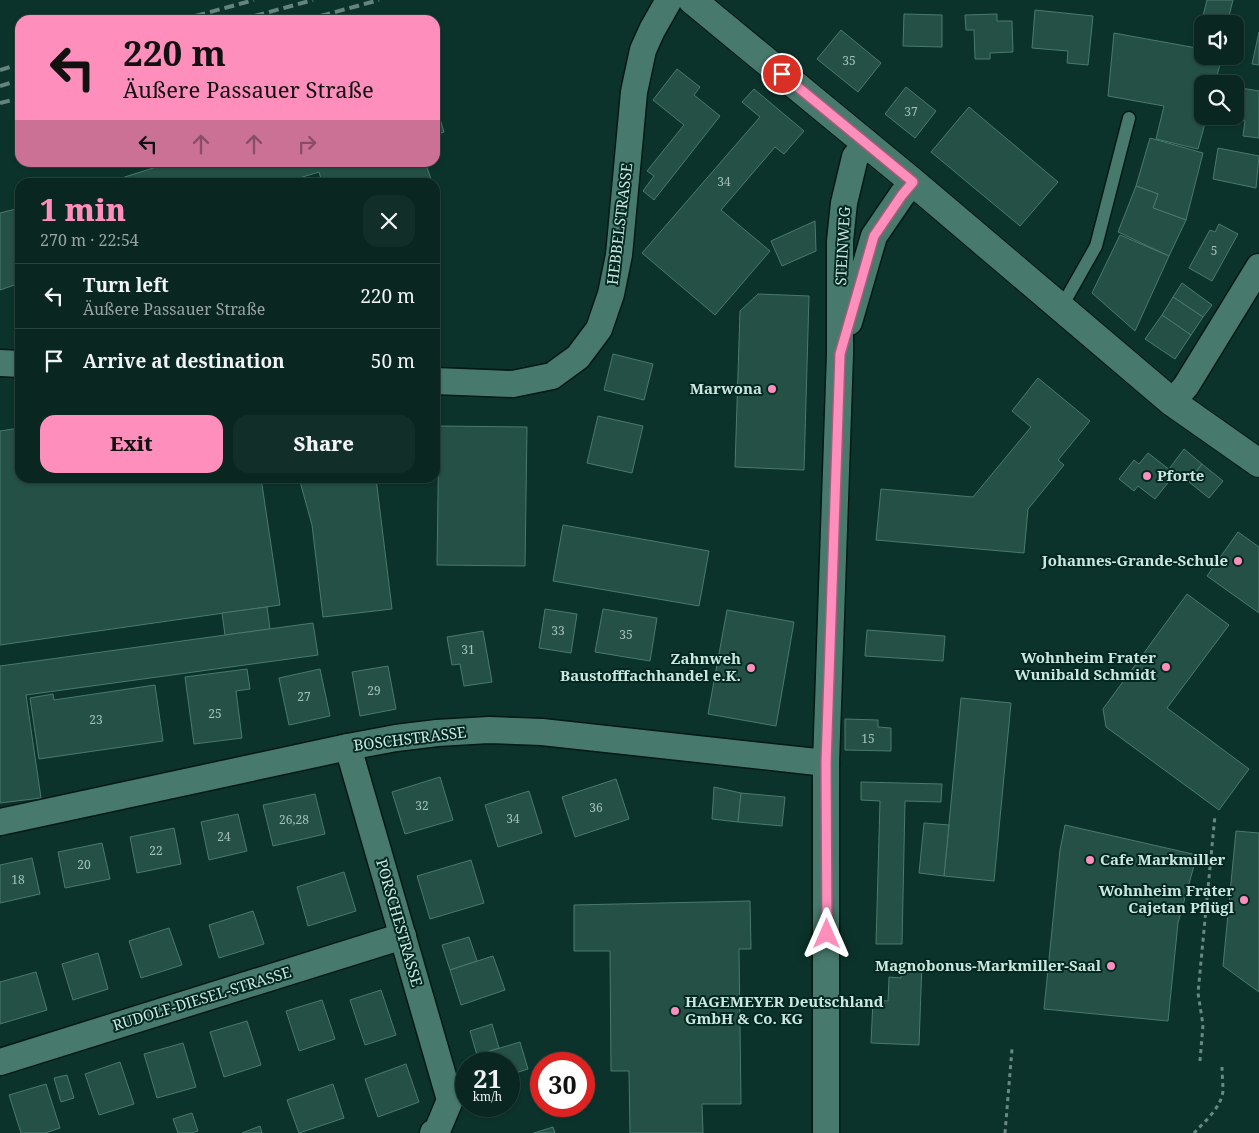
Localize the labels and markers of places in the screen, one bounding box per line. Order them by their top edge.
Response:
pin [761,53,803,95]
place label: Marwona [690,378,762,398]
marker: Marwona [766,383,778,395]
place label: Pforte [1157,465,1204,485]
marker: Pforte [1141,470,1153,482]
place label: Johannes-Grande-Schule [1041,550,1228,570]
marker: Johannes-Grande-Schule [1232,555,1244,567]
place label: Wohnheim Frater Wunibald Schmidt [1015,647,1156,684]
place label: Zahnweh Baustofffachhandel e.K. [560,648,741,685]
marker: Wohnheim Frater Wunibald Schmidt [1160,661,1172,673]
marker: Zahnweh Baustofffachhandel e.K. [745,662,757,674]
place label: Cafe Markmiller [1100,849,1226,869]
marker: Cafe Markmiller [1084,854,1096,866]
place label: Wohnheim Frater Cajetan Pflügl [1099,880,1235,917]
marker: Wohnheim Frater Cajetan Pflügl [1238,894,1250,906]
place label: Magnobonus-Markmiller-Saal [875,955,1102,975]
marker: Magnobonus-Markmiller-Saal [1105,960,1117,972]
place label: HAGEMEYER Deutschland GmbH & Co. KG [685,991,884,1028]
marker: HAGEMEYER Deutschland GmbH & Co. KG [669,1005,681,1017]

